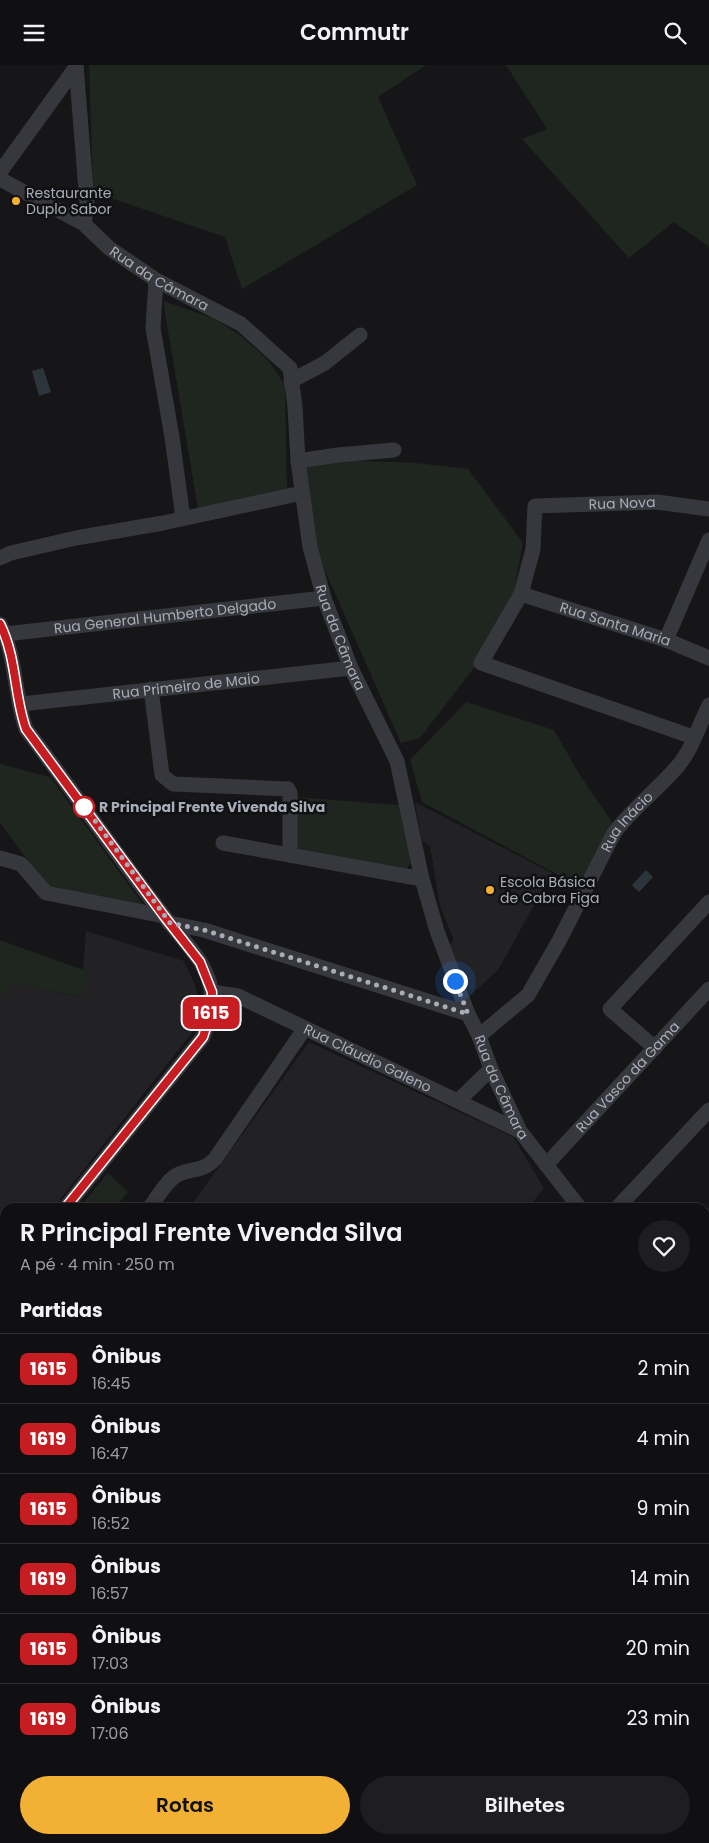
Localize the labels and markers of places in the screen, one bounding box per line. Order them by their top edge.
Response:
place label: Restaurante Duplo Sabor [26,183,112,219]
marker: Restaurante Duplo Sabor [10,195,22,207]
marker: R Principal Frente Vivenda Silva [73,796,95,818]
place label: R Principal Frente Vivenda Silva [99,797,325,817]
place label: Escola Básica de Cabra Figa [500,872,599,908]
marker: Escola Básica de Cabra Figa [484,884,496,896]

